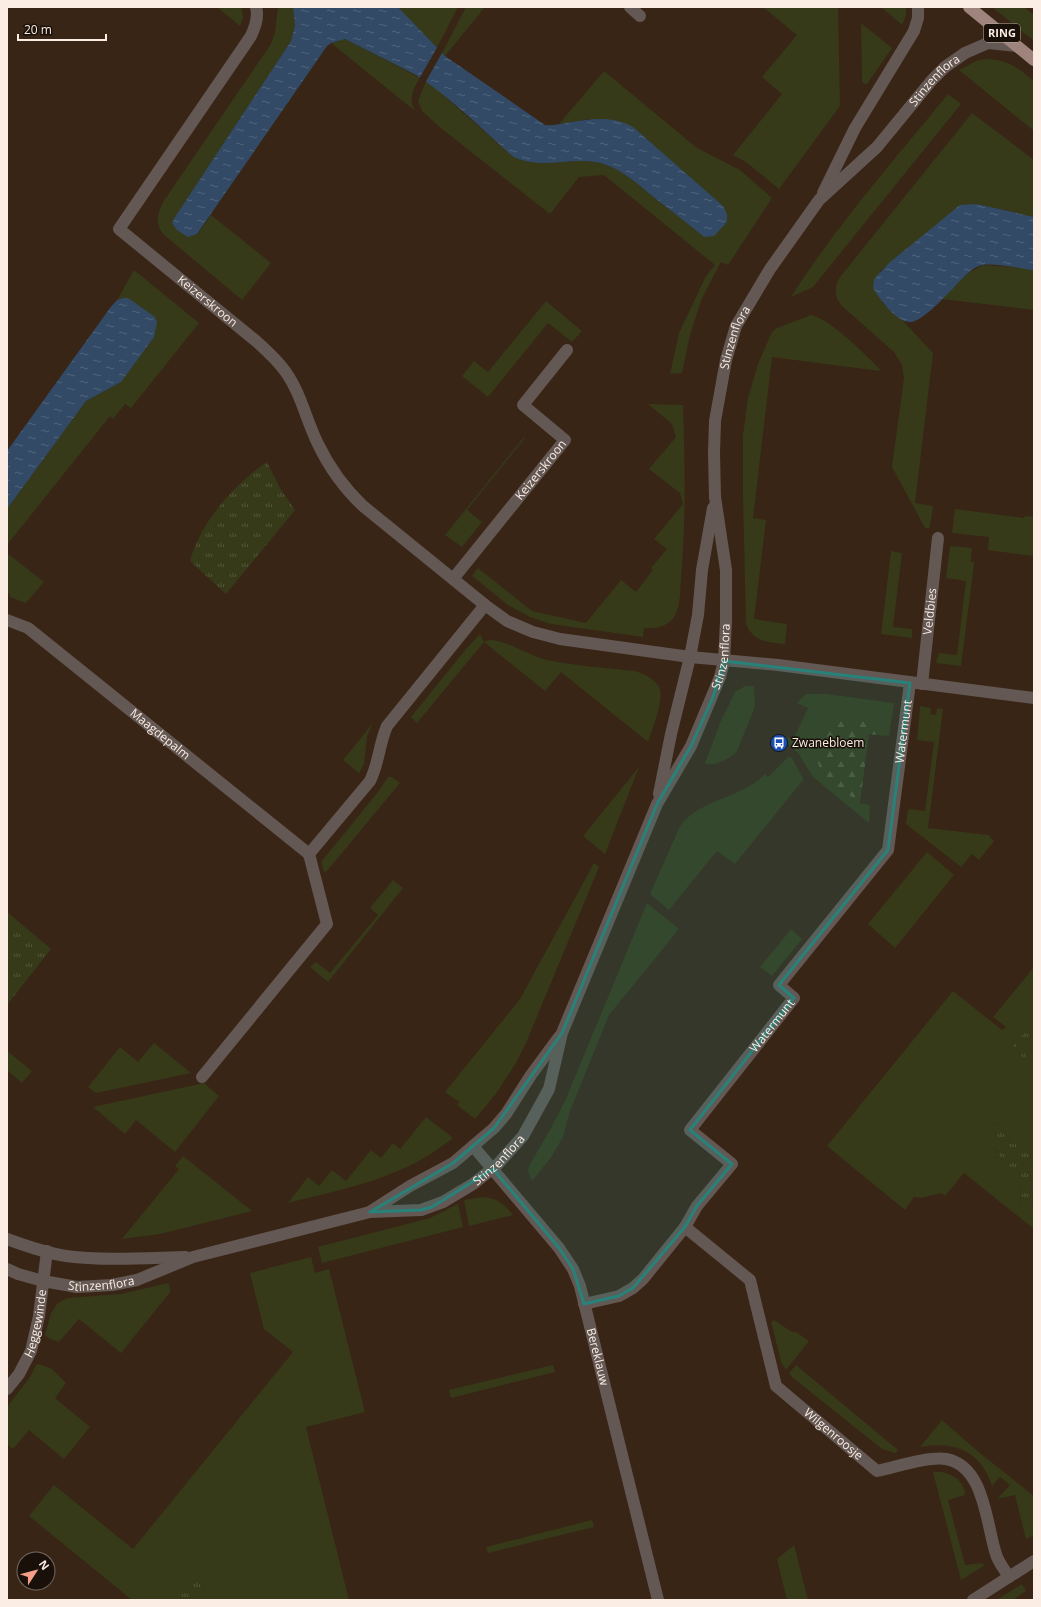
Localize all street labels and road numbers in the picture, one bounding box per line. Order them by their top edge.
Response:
road number: RING [984,24,1020,42]
street label: Stinzenflora [905,50,963,110]
street label: Keizerskroon [174,271,241,331]
street label: Stinzenflora [715,302,754,371]
street label: Keizerskroon [511,436,570,503]
street label: Veldbies [918,587,941,636]
street label: Stinzenflora [707,623,734,692]
street label: Watermunt [891,699,916,764]
street label: Maagdepalm [127,704,194,763]
street label: Watermunt [745,995,798,1056]
street label: Stinzenflora [469,1131,528,1189]
street label: Stinzenflora [67,1272,136,1295]
street label: Heggewinde [20,1288,50,1361]
street label: Bereklauw [583,1326,614,1388]
street label: Wilgenroosje [800,1404,867,1464]

